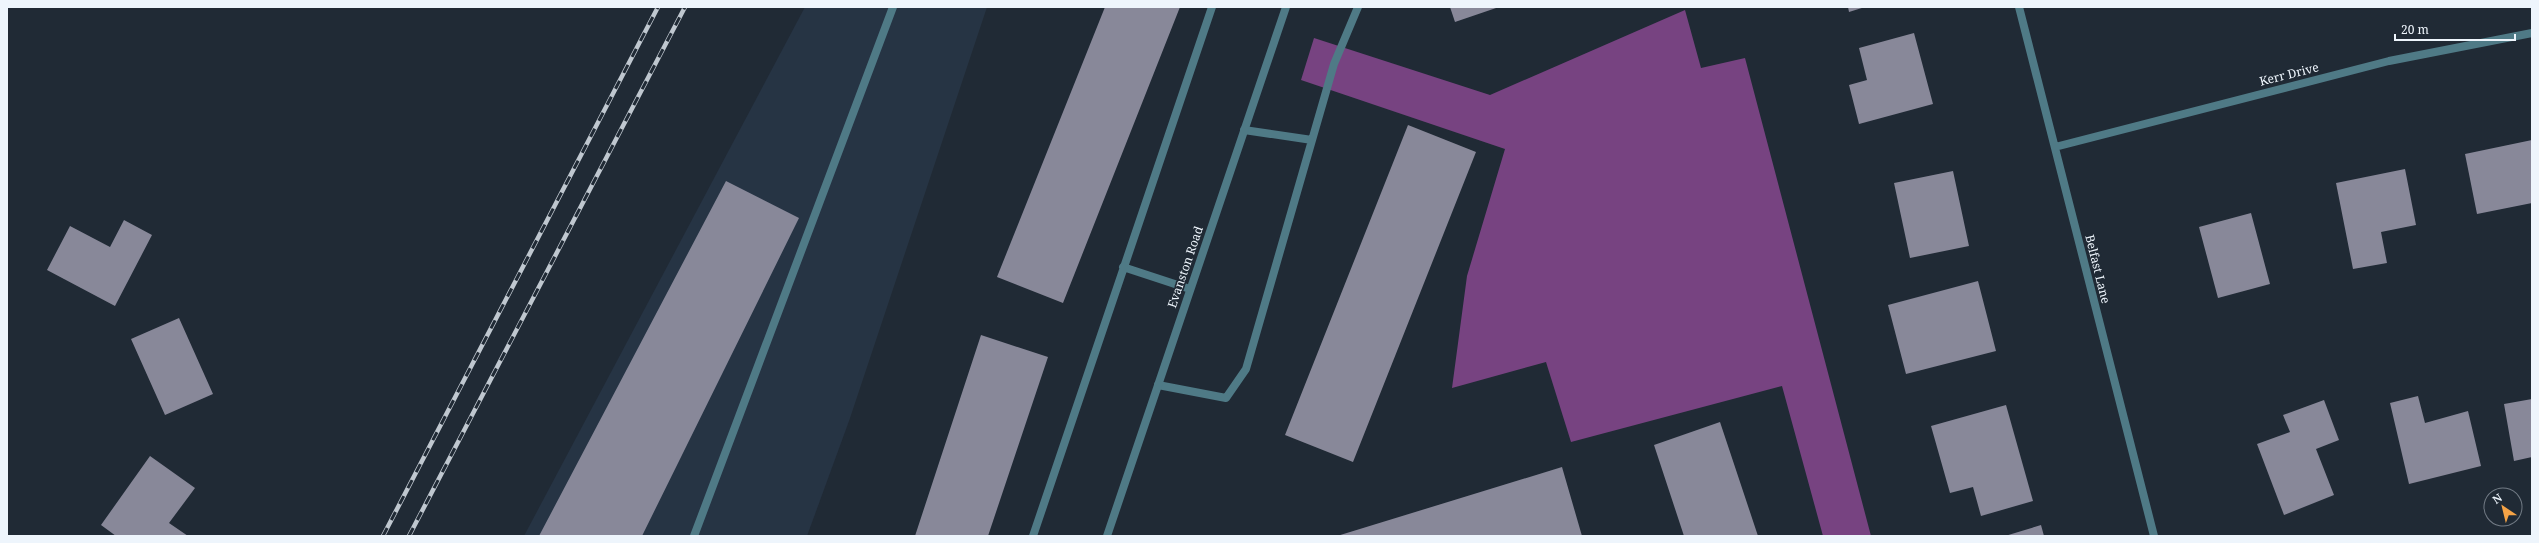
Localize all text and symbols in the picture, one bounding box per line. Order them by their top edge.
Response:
scale bar [2395,16,2515,42]
text: 20 m [2401,21,2429,38]
street label: Kerr Drive [2258,58,2320,90]
street label: Evanston Road [1163,223,1207,310]
street label: Belfast Lane [2081,233,2115,305]
north arrow [2483,487,2523,527]
text: N [2489,490,2505,507]

